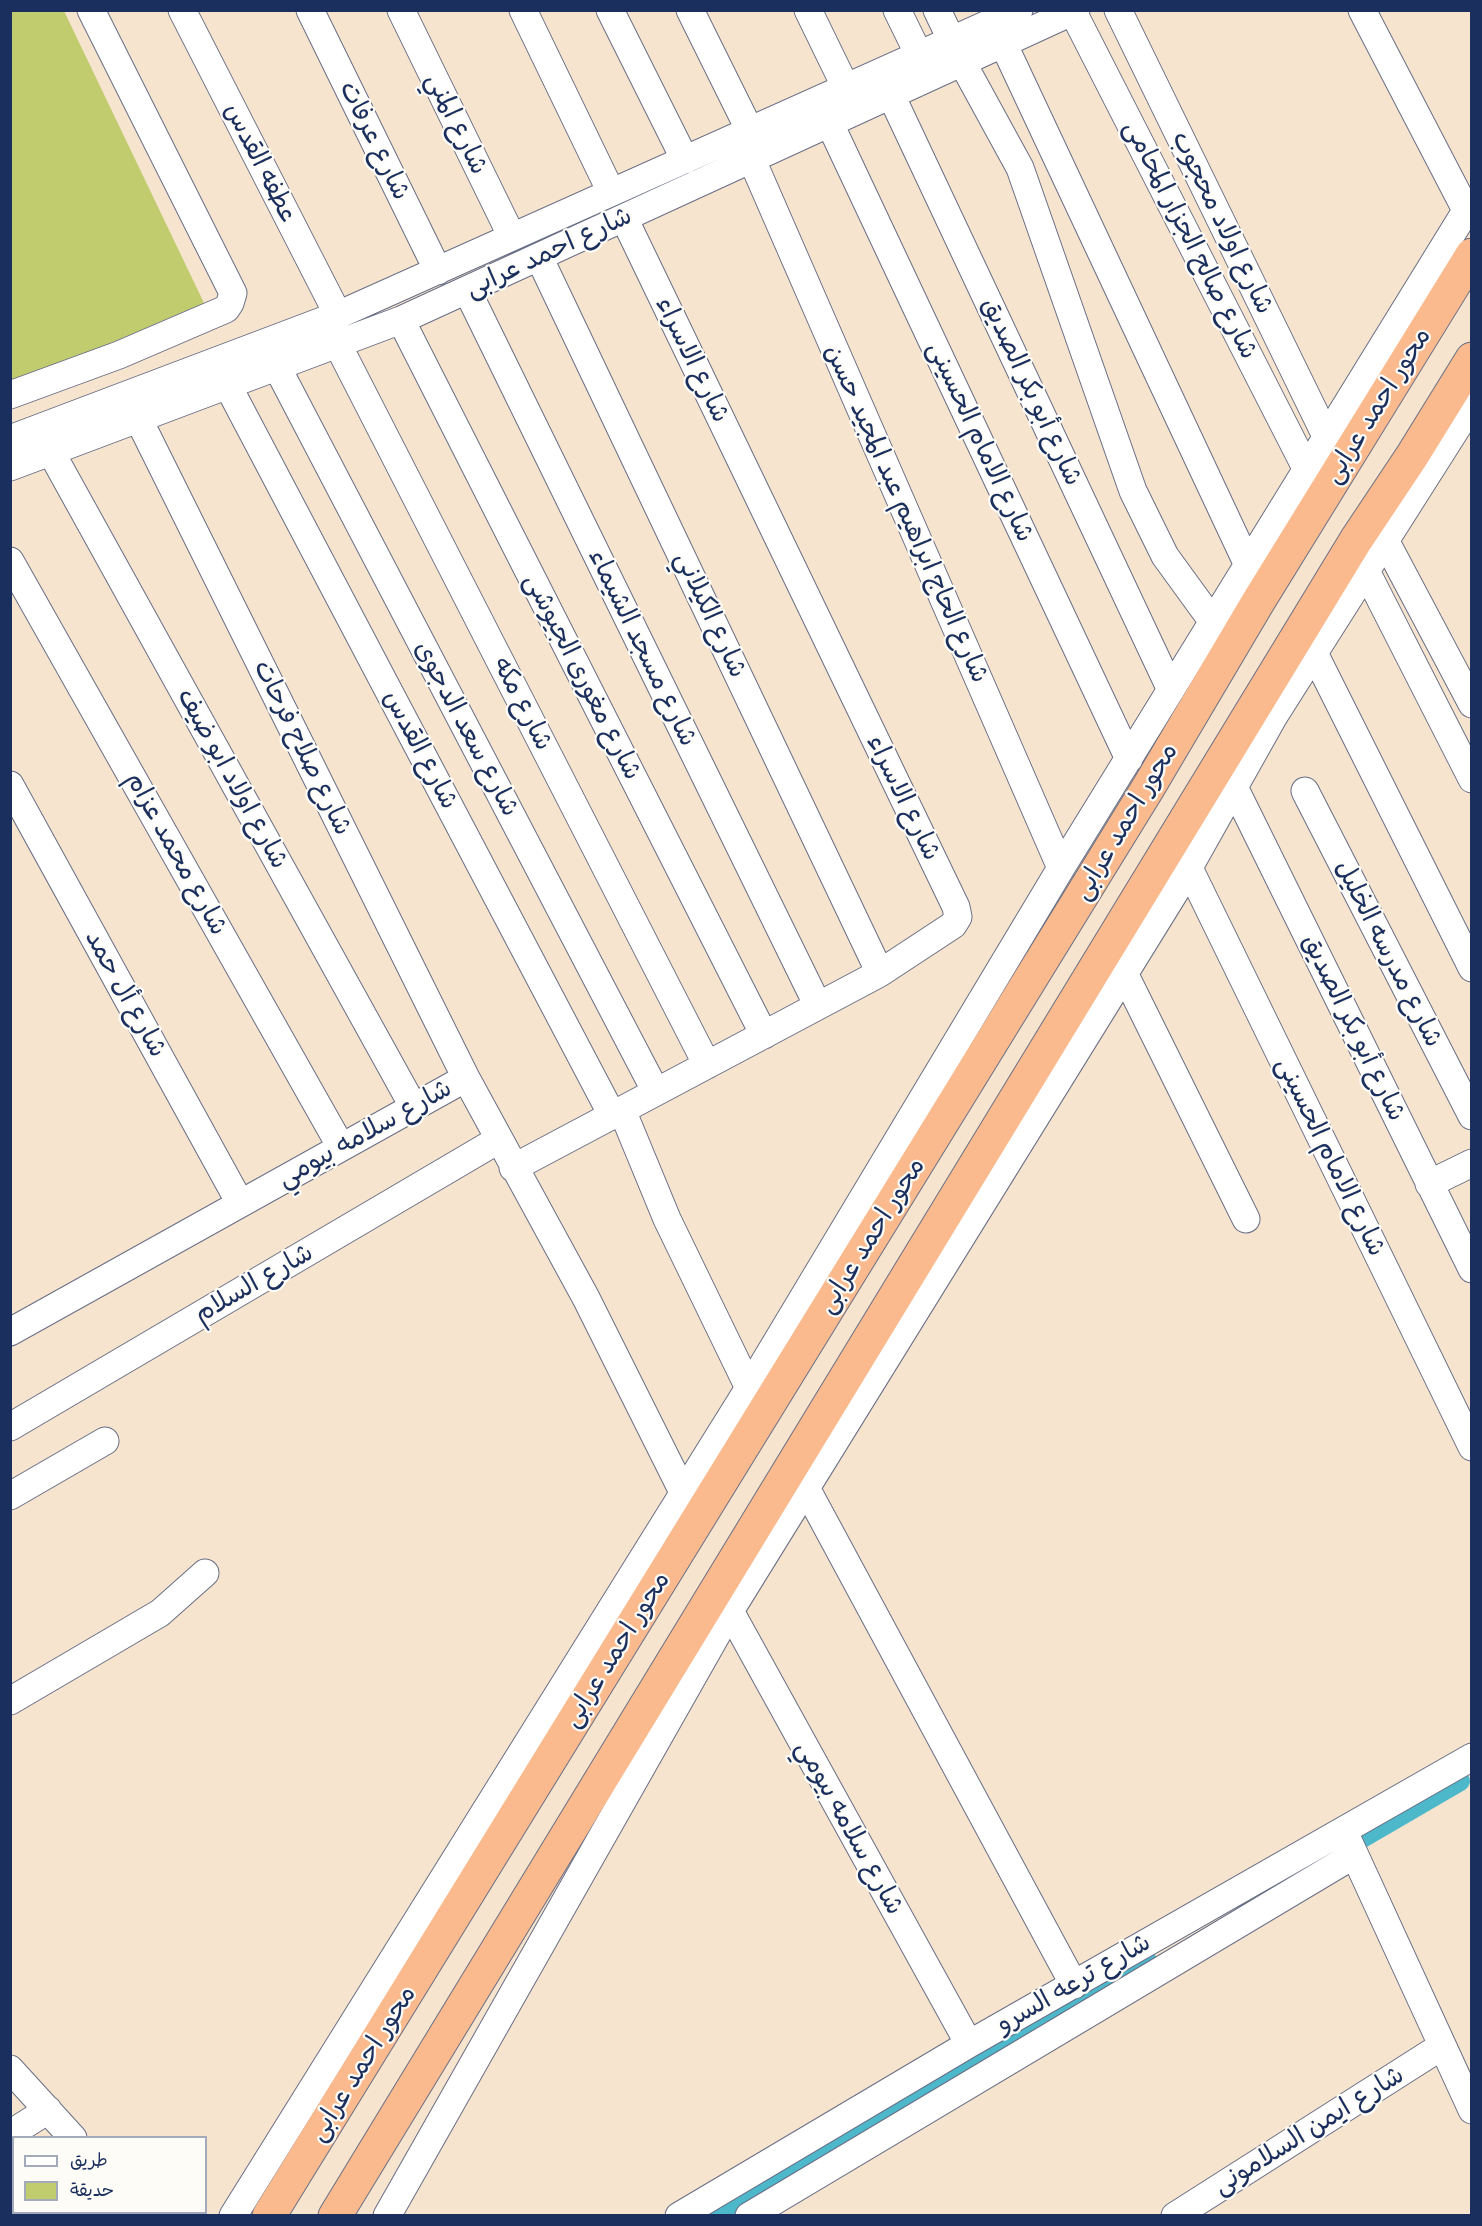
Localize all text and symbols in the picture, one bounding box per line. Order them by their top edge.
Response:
street label: شارع المني [418,68,494,180]
street label: شارع عرفات [332,77,416,205]
street label: عطفه القدس [217,98,303,228]
street label: شارع صالح الجزار المحامى [1116,115,1264,365]
street label: شارع اولاد محجوب [1164,127,1280,319]
street label: شارع احمد عرابى [461,201,637,305]
street label: شارع الاسراء [648,292,736,428]
street label: شارع أبو بكر الصديق [974,293,1088,491]
street label: محور احمد عرابى [1318,322,1438,490]
street label: شارع الامام الحسينى [920,337,1040,547]
street label: شارع الحاج ابراهيم عبد المجيد حسن [817,340,995,688]
street label: شارع مسجد الشيماء [581,544,703,752]
street label: شارع الكيلاني [667,547,753,683]
street label: شارع مغورى الجيوشى [516,569,648,785]
street label: شارع سعد الدجوى [407,636,525,822]
street label: شارع مكه [485,652,559,756]
street label: شارع صلاح فرحات [246,655,358,841]
street label: شارع اولاد ابو ضيف [170,683,294,875]
street label: شارع القدس [376,685,464,815]
street label: شارع الاسراء [859,730,947,866]
street label: محور احمد عرابى [1067,738,1185,906]
street label: شارع محمد عزام [118,767,234,941]
street label: شارع مدرسه الخليل [1327,855,1449,1053]
street label: شارع أل حمد [77,925,173,1063]
street label: شارع أبو بكر الصديق [1294,929,1412,1127]
street label: شارع الامام الحسينى [1268,1052,1392,1262]
street label: شارع سلامه بيومي [272,1073,458,1195]
street label: محور احمد عرابى [812,1152,932,1320]
street label: شارع السلام [189,1237,319,1331]
street label: محور احمد عرابى [557,1566,677,1734]
street label: شارع سلامه بيومي [788,1735,910,1921]
street label: شارع ترعه السرو [991,1927,1157,2041]
street label: محور احمد عرابى [303,1980,423,2148]
street label: شارع ايمن السلامونى [1208,2060,1410,2202]
legend [12,2136,207,2214]
text: طريق [70,2149,108,2171]
text: حديقة [70,2179,114,2201]

